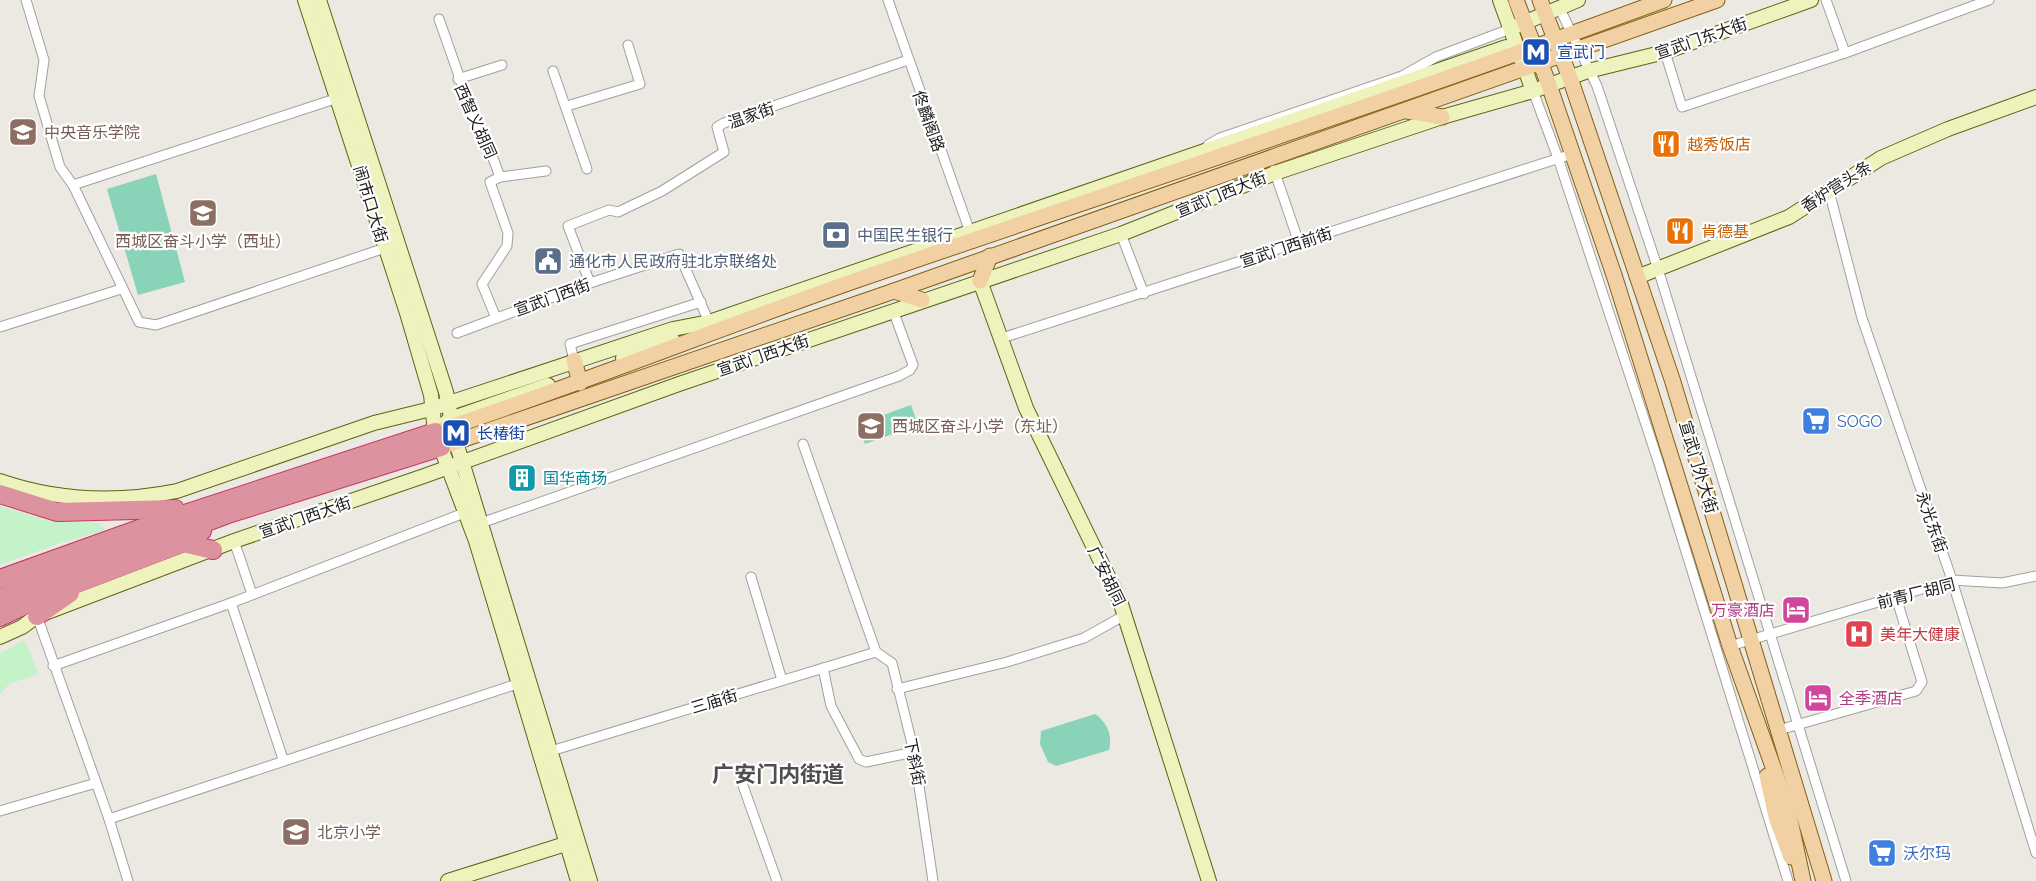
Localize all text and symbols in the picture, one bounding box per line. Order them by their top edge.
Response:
street label: 宣武门东大街 [1653,14,1750,63]
metro station icon: 宣武门 [1520,36,1552,68]
place label: 宣武门 [1557,43,1605,62]
street label: 西智义胡同 [451,81,500,162]
street label: 佟麟阁路 [909,88,948,154]
street label: 温家街 [725,99,777,132]
school or university icon: 中央音乐学院 [7,116,39,148]
place label: 中央音乐学院 [44,123,140,142]
restaurant icon: 越秀饭店 [1650,128,1682,160]
place label: 越秀饭店 [1687,135,1751,154]
street label: 香炉营头条 [1798,157,1875,216]
street label: 闹市口大街 [350,163,391,245]
street label: 宣武门西大街 [1173,168,1269,221]
school or university icon: 西城区奋斗小学（西址） [187,197,219,229]
restaurant icon: 肯德基 [1664,215,1696,247]
bank icon: 中国民生银行 [820,219,852,251]
place label: 肯德基 [1701,222,1749,241]
street label: 宣武门西前街 [1238,224,1335,271]
place label: 中国民生银行 [857,226,953,245]
place label: 西城区奋斗小学（西址） [115,232,291,251]
public building icon: 通化市人民政府驻北京联络处 [532,245,564,277]
place label: 通化市人民政府驻北京联络处 [569,252,777,271]
street label: 宣武门西街 [511,275,593,320]
street label: 宣武门西大街 [715,331,812,380]
supermarket icon: SOGO [1800,405,1832,437]
school or university icon: 西城区奋斗小学（东址） [855,410,887,442]
place label: SOGO [1837,412,1882,431]
metro station icon: 长椿街 [440,417,472,449]
place label: 西城区奋斗小学（东址） [892,417,1068,436]
street label: 宣武门外大街 [1675,418,1722,516]
place label: 长椿街 [477,424,525,443]
building icon: 国华商场 [506,462,538,494]
place label: 国华商场 [543,469,607,488]
street label: 永光东街 [1912,489,1951,556]
street label: 宣武门西大街 [257,493,354,542]
street label: 广安胡同 [1084,543,1129,609]
street label: 前青厂胡同 [1875,575,1957,612]
hotel icon: 万豪酒店 [1780,594,1812,626]
place label: 万豪酒店 [1711,601,1775,620]
hospital icon: 美年大健康 [1843,618,1875,650]
place label: 美年大健康 [1880,625,1960,644]
hotel icon: 全季酒店 [1802,682,1834,714]
street label: 三庙街 [688,685,740,718]
place label: 全季酒店 [1839,689,1903,708]
street label: 下斜街 [901,737,928,787]
district label: 广安门内街道 [712,761,844,787]
school or university icon: 北京小学 [280,816,312,848]
place label: 北京小学 [317,823,381,842]
supermarket icon: 沃尔玛 [1866,837,1898,869]
place label: 沃尔玛 [1903,844,1951,863]

